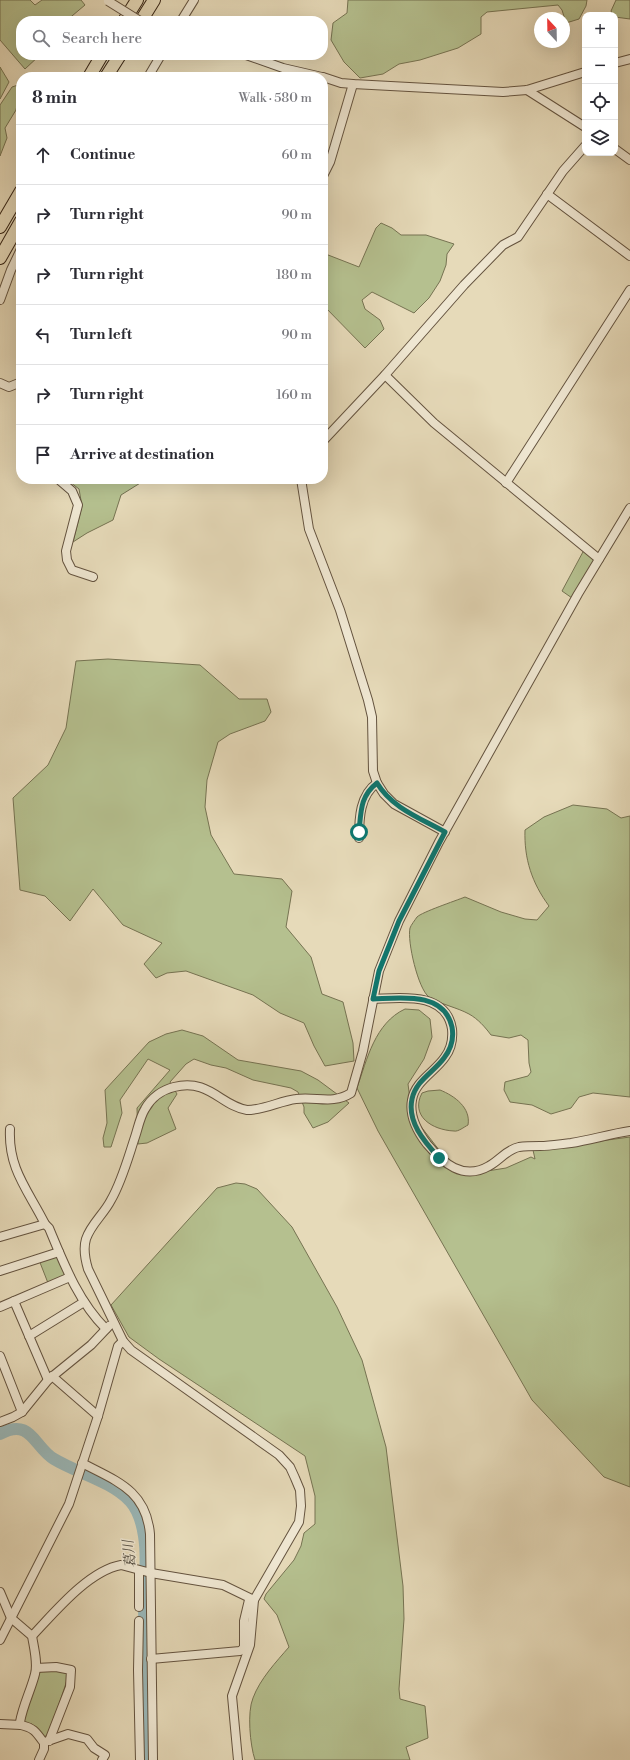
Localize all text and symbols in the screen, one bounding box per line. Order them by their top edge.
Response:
north arrow [534,12,570,48]
map controls [582,12,618,156]
button: + [582,12,618,48]
search box [16,16,328,60]
icon: search [30,27,52,49]
text: Search here [62,29,142,48]
button: − [582,48,618,84]
button: locate [582,84,618,120]
text: 8 min [32,87,77,109]
text: Walk · 580 m [238,90,312,106]
button: layers [582,120,618,156]
icon: ahead [32,144,54,166]
text: Continue [70,145,135,164]
text: 60 m [281,147,312,163]
icon: right [32,204,54,226]
text: Turn right [70,205,144,224]
text: 90 m [281,207,312,223]
icon: right [32,264,54,286]
text: Turn right [70,265,144,284]
text: 180 m [276,267,312,283]
icon: left [32,324,54,346]
text: Turn left [70,325,132,344]
text: 90 m [281,327,312,343]
icon: right [32,384,54,406]
text: Turn right [70,385,144,404]
text: 160 m [276,387,312,403]
icon: arrive [32,444,54,466]
text: Arrive at destination [70,445,214,464]
route start [350,823,368,841]
route end [430,1149,448,1167]
water label: 葛川 [119,1537,140,1569]

